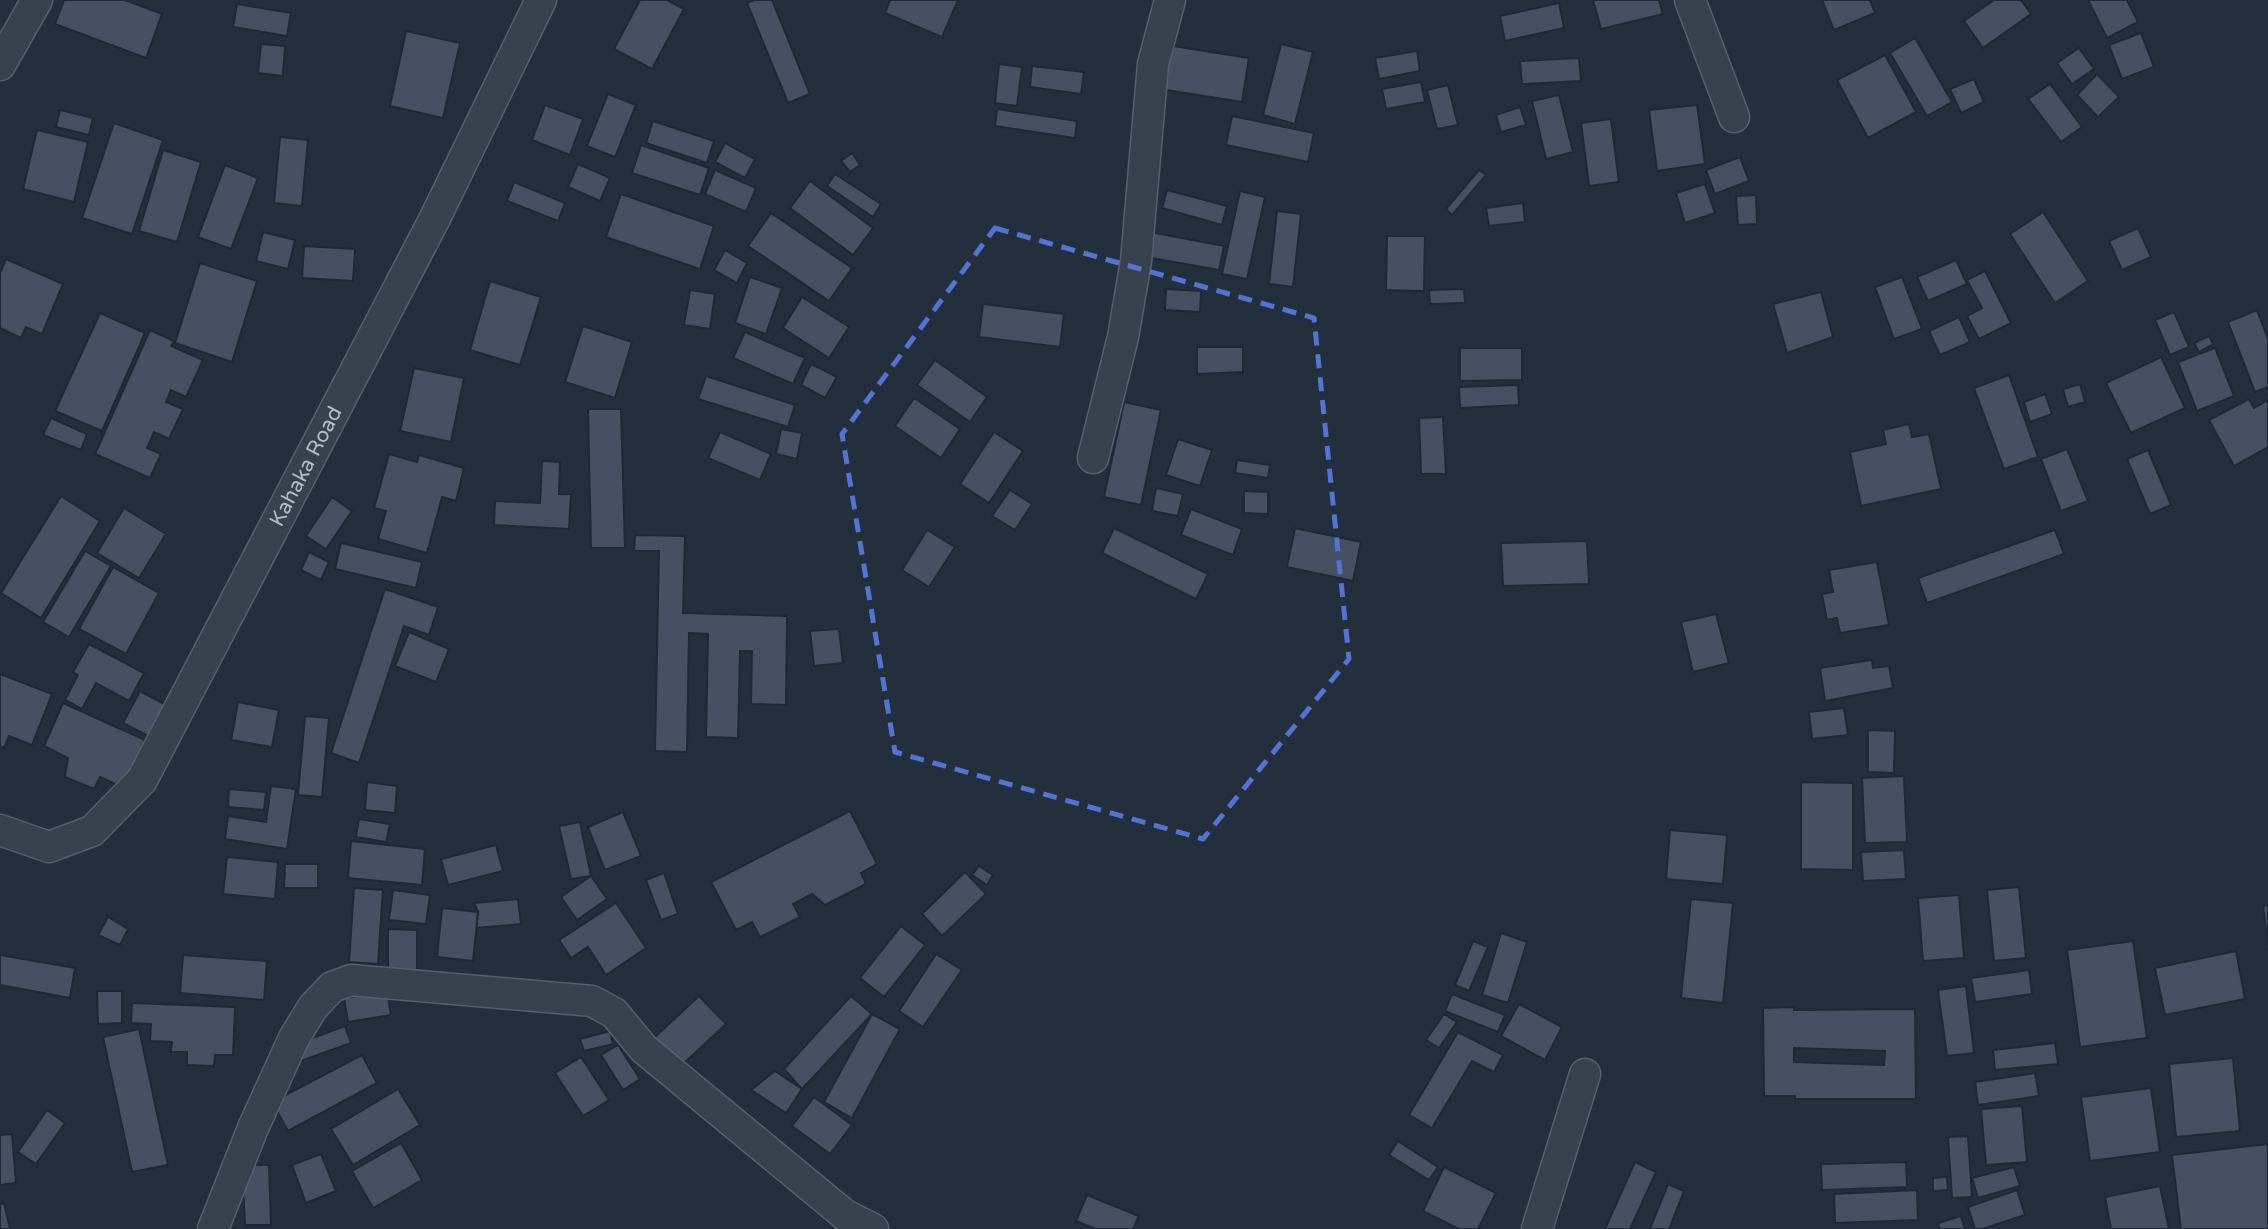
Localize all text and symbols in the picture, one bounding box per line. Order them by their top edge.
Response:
street label: Kahaka Road [264,402,347,530]

